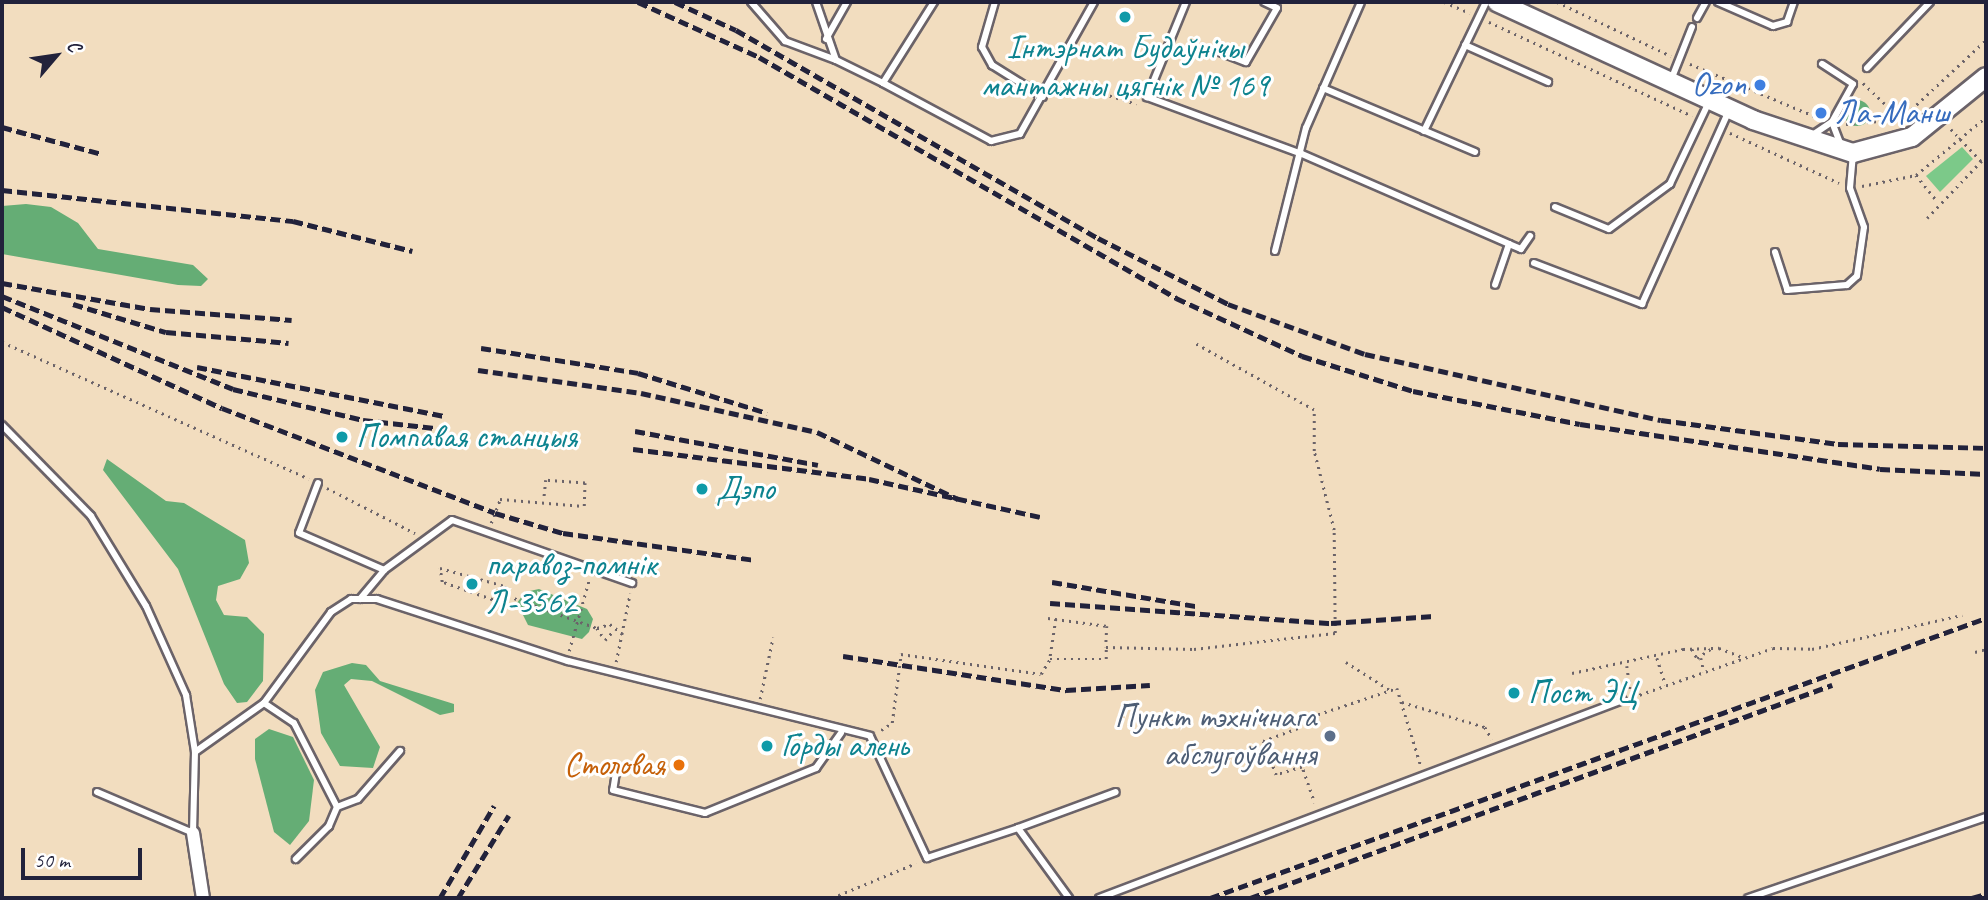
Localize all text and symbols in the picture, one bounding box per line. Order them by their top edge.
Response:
marker: Інтэрнат Будаўнічы мантажны цягнік № 169 [1117,9,1133,25]
north arrow [21,21,91,91]
place label: Інтэрнат Будаўнічы мантажны цягнік № 169 [981,28,1269,106]
text: С [62,36,87,56]
place label: Ozon [1692,65,1746,105]
marker: Ozon [1752,77,1768,93]
place label: Ла-Манш [1835,93,1950,133]
marker: Ла-Манш [1813,105,1829,121]
place label: Помпавая станцыя [356,417,578,457]
marker: Помпавая станцыя [334,429,350,445]
place label: Дэпо [716,469,775,509]
marker: Дэпо [694,481,710,497]
place label: паравоз-помнік Л-3562 [486,545,656,623]
marker: паравоз-помнік Л-3562 [464,576,480,592]
place label: Пост ЭЦ [1528,673,1637,713]
marker: Пост ЭЦ [1506,685,1522,701]
place label: Пункт тэхнічнага абслугоўвання [1115,697,1316,775]
place label: Горды алень [781,726,908,766]
marker: Пункт тэхнічнага абслугоўвання [1322,728,1338,744]
marker: Горды алень [759,738,775,754]
place label: Столовая [564,745,665,785]
marker: Столовая [671,757,687,773]
scale bar [24,834,145,878]
text: 50 m [34,847,70,873]

